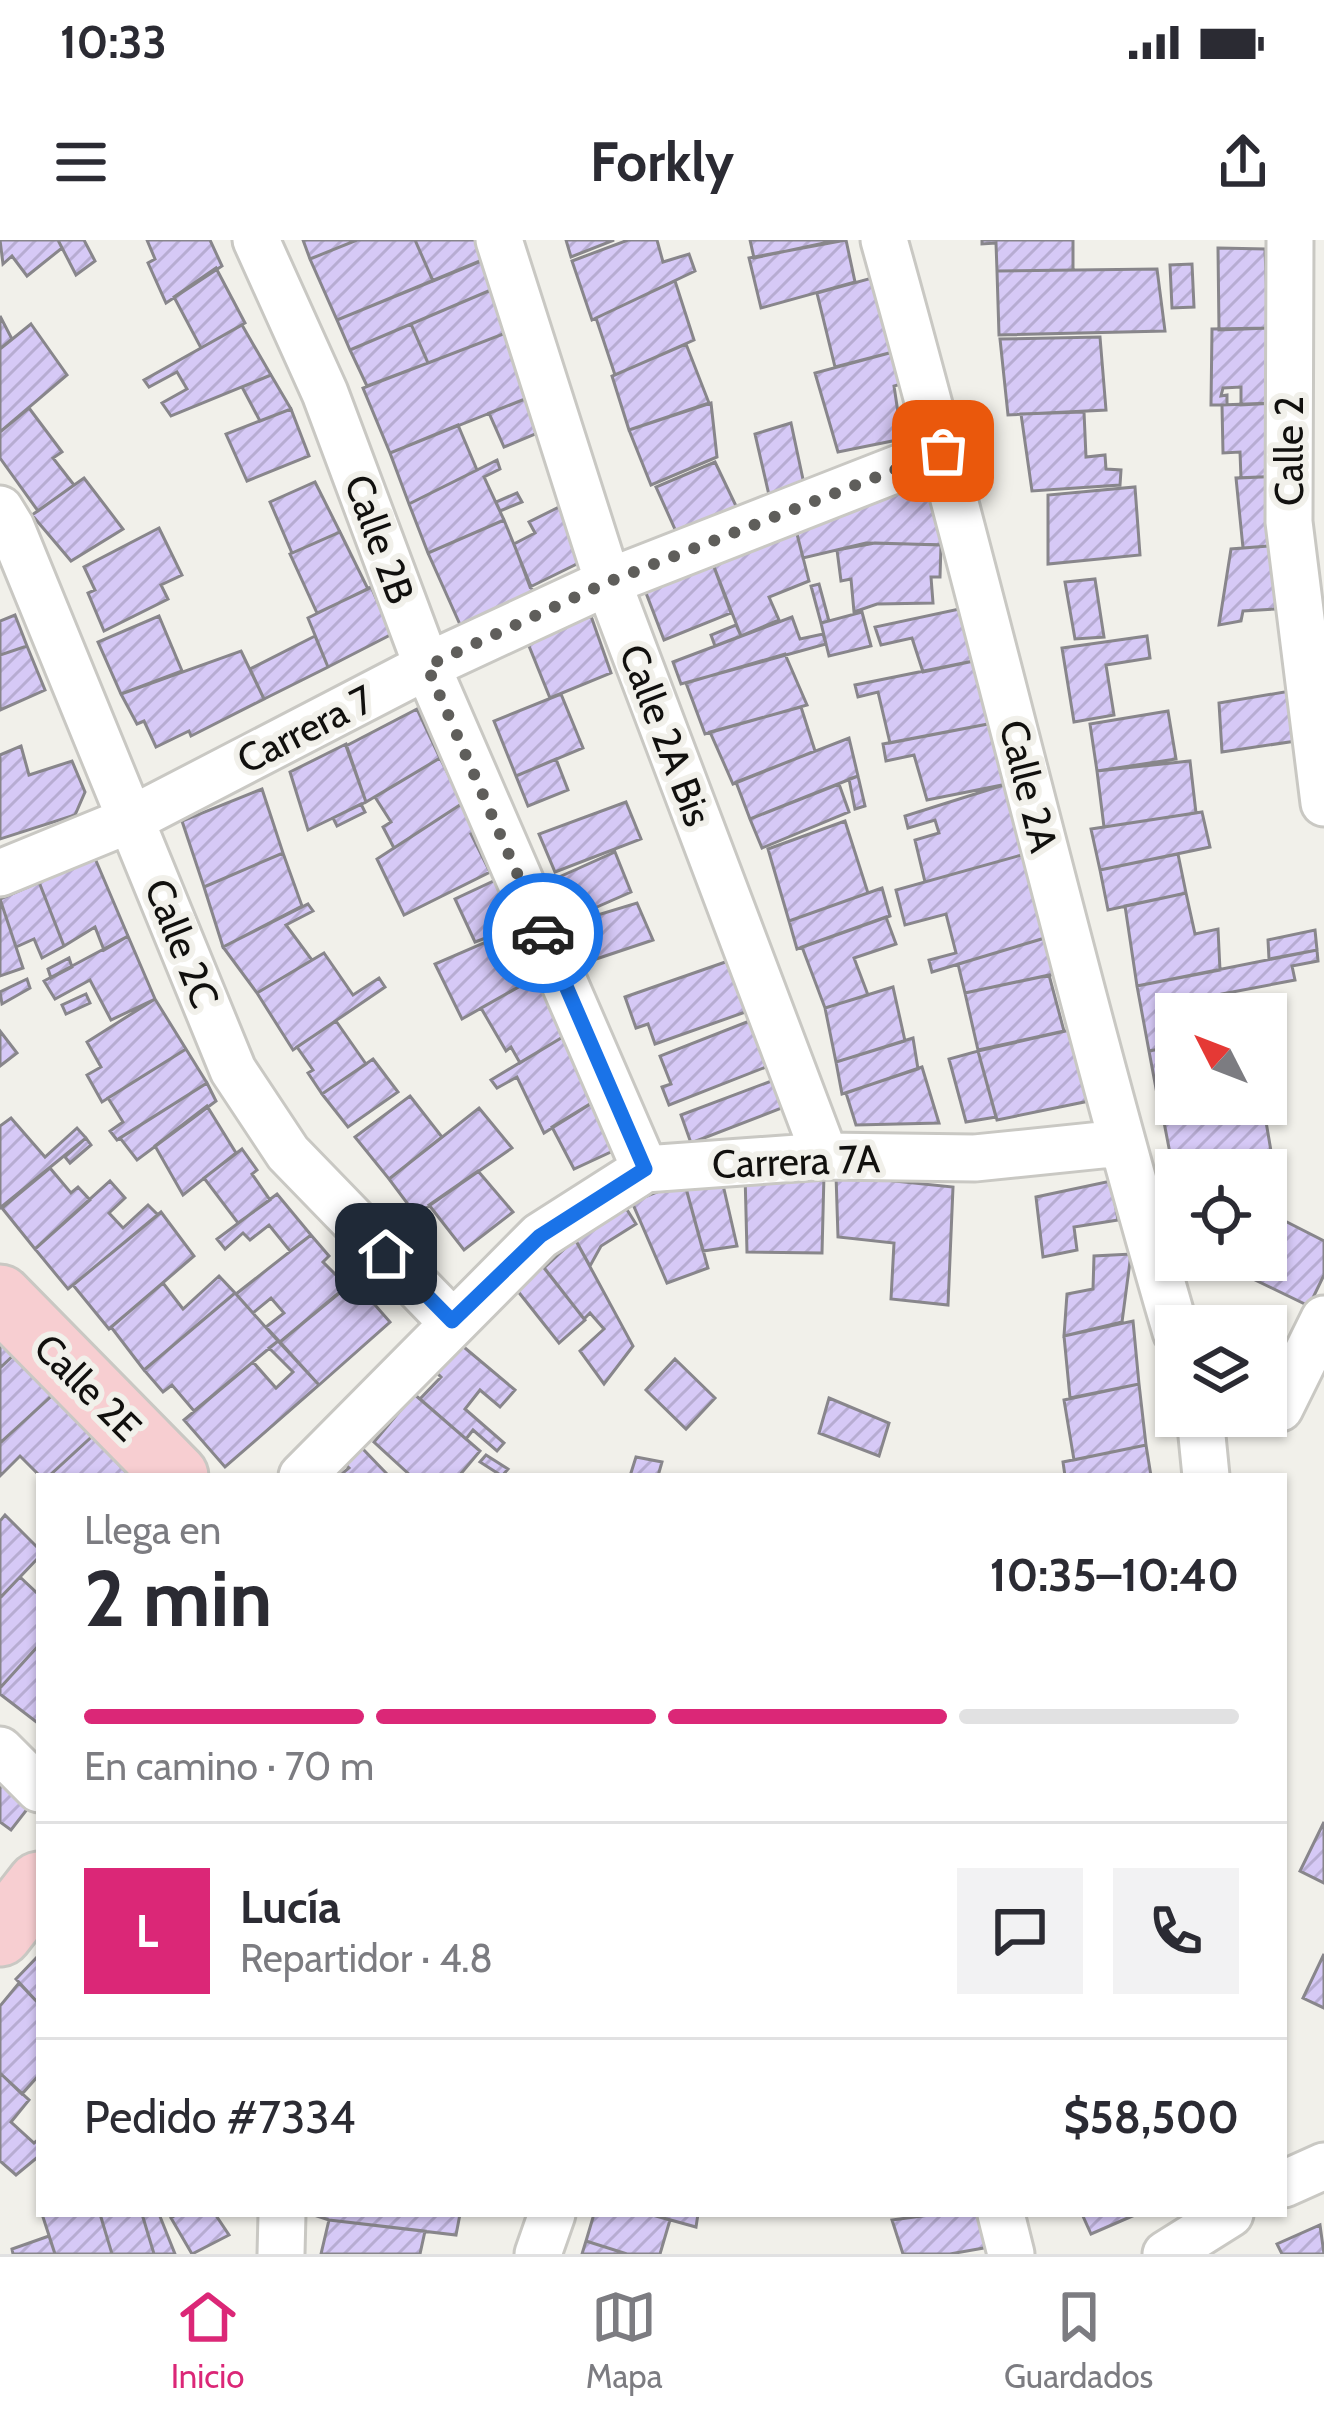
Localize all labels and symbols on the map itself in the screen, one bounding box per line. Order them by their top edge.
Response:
street label: Calle 2 [1265,396,1313,506]
pin [892,400,994,502]
street label: Calle 2B [335,468,425,610]
street label: Calle 2A Bis [609,638,723,832]
street label: Carrera 7 [229,674,381,784]
street label: Calle 2A [989,715,1069,857]
street label: Calle 2C [135,872,229,1014]
courier [483,873,603,993]
north arrow [1155,993,1287,1125]
street label: Carrera 7A [711,1134,881,1188]
pin [335,1203,437,1305]
street label: Calle 2E [24,1323,152,1451]

